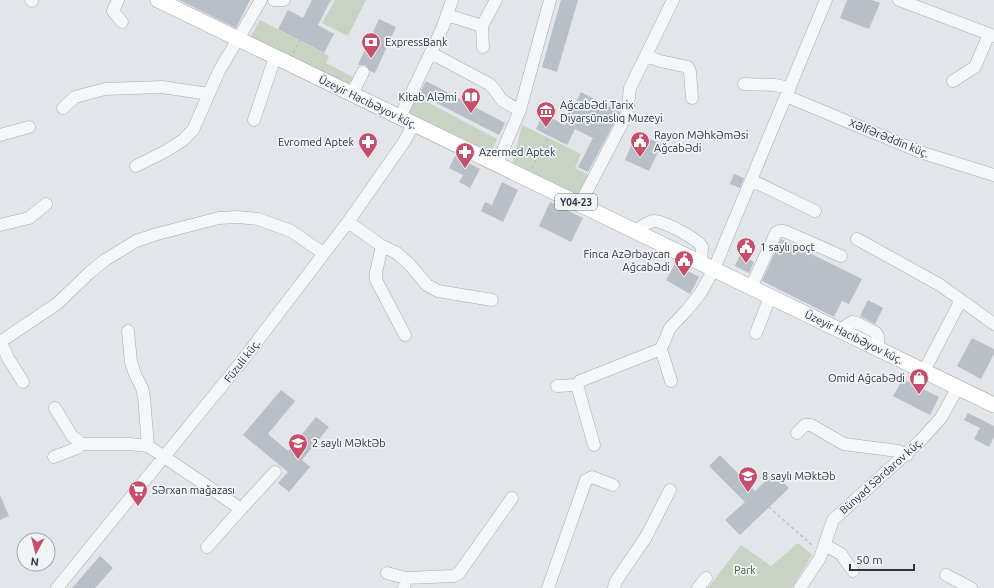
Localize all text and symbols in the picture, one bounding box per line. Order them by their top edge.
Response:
bank icon: ExpressBank [360,31,382,59]
place label: ExpressBank [385,36,448,48]
street label: Üzeyir Hacıbəyov küç. [317,73,419,131]
library icon: Kitab Aləmi [460,86,482,114]
place label: Kitab Aləmi [399,91,457,103]
place label: Ağcabədi Tarix Diyarşünaslıq Muzeyi [560,99,663,124]
museum icon: Ağcabədi Tarix Diyarşünaslıq Muzeyi [535,100,557,128]
street label: Xəlfərəddin küç. [847,117,931,159]
place label: Rayon Məhkəməsi Ağcabədi [654,129,748,154]
public building icon: Rayon Məhkəməsi Ağcabədi [629,130,651,158]
pharmacy icon: Evromed Aptek [357,131,379,159]
place label: Evromed Aptek [278,136,354,148]
pharmacy icon: Azermed Aptek [454,141,476,169]
place label: Azermed Aptek [479,146,556,158]
road number: Y04-23 [555,194,597,210]
public building icon: 1 saylı poçt [735,236,757,264]
place label: 1 saylı poçt [760,241,816,253]
place label: Finca Azərbaycan Ağcabədi [583,248,670,273]
public building icon: Finca Azərbaycan Ağcabədi [673,249,695,277]
street label: Üzeyir Hacıbəyov küç. [803,308,905,366]
street label: Füzuli küç. [222,337,262,385]
shop icon: Omid Ağcabədi [908,367,930,395]
place label: Omid Ağcabədi [828,372,905,384]
school or university icon: 2 saylı Məktəb [287,432,309,460]
street label: Bünyad Sərdarov küç. [837,436,925,516]
place label: 2 saylı Məktəb [312,437,386,449]
school or university icon: 8 saylı Məktəb [737,465,759,493]
place label: 8 saylı Məktəb [762,470,836,482]
supermarket icon: Sərxan mağazası [127,479,149,507]
place label: Sərxan mağazası [152,484,235,496]
north arrow [16,532,56,572]
scale bar [850,546,914,572]
text: 50 m [856,553,883,566]
text: N [30,555,40,568]
park label: Park [734,564,756,576]

